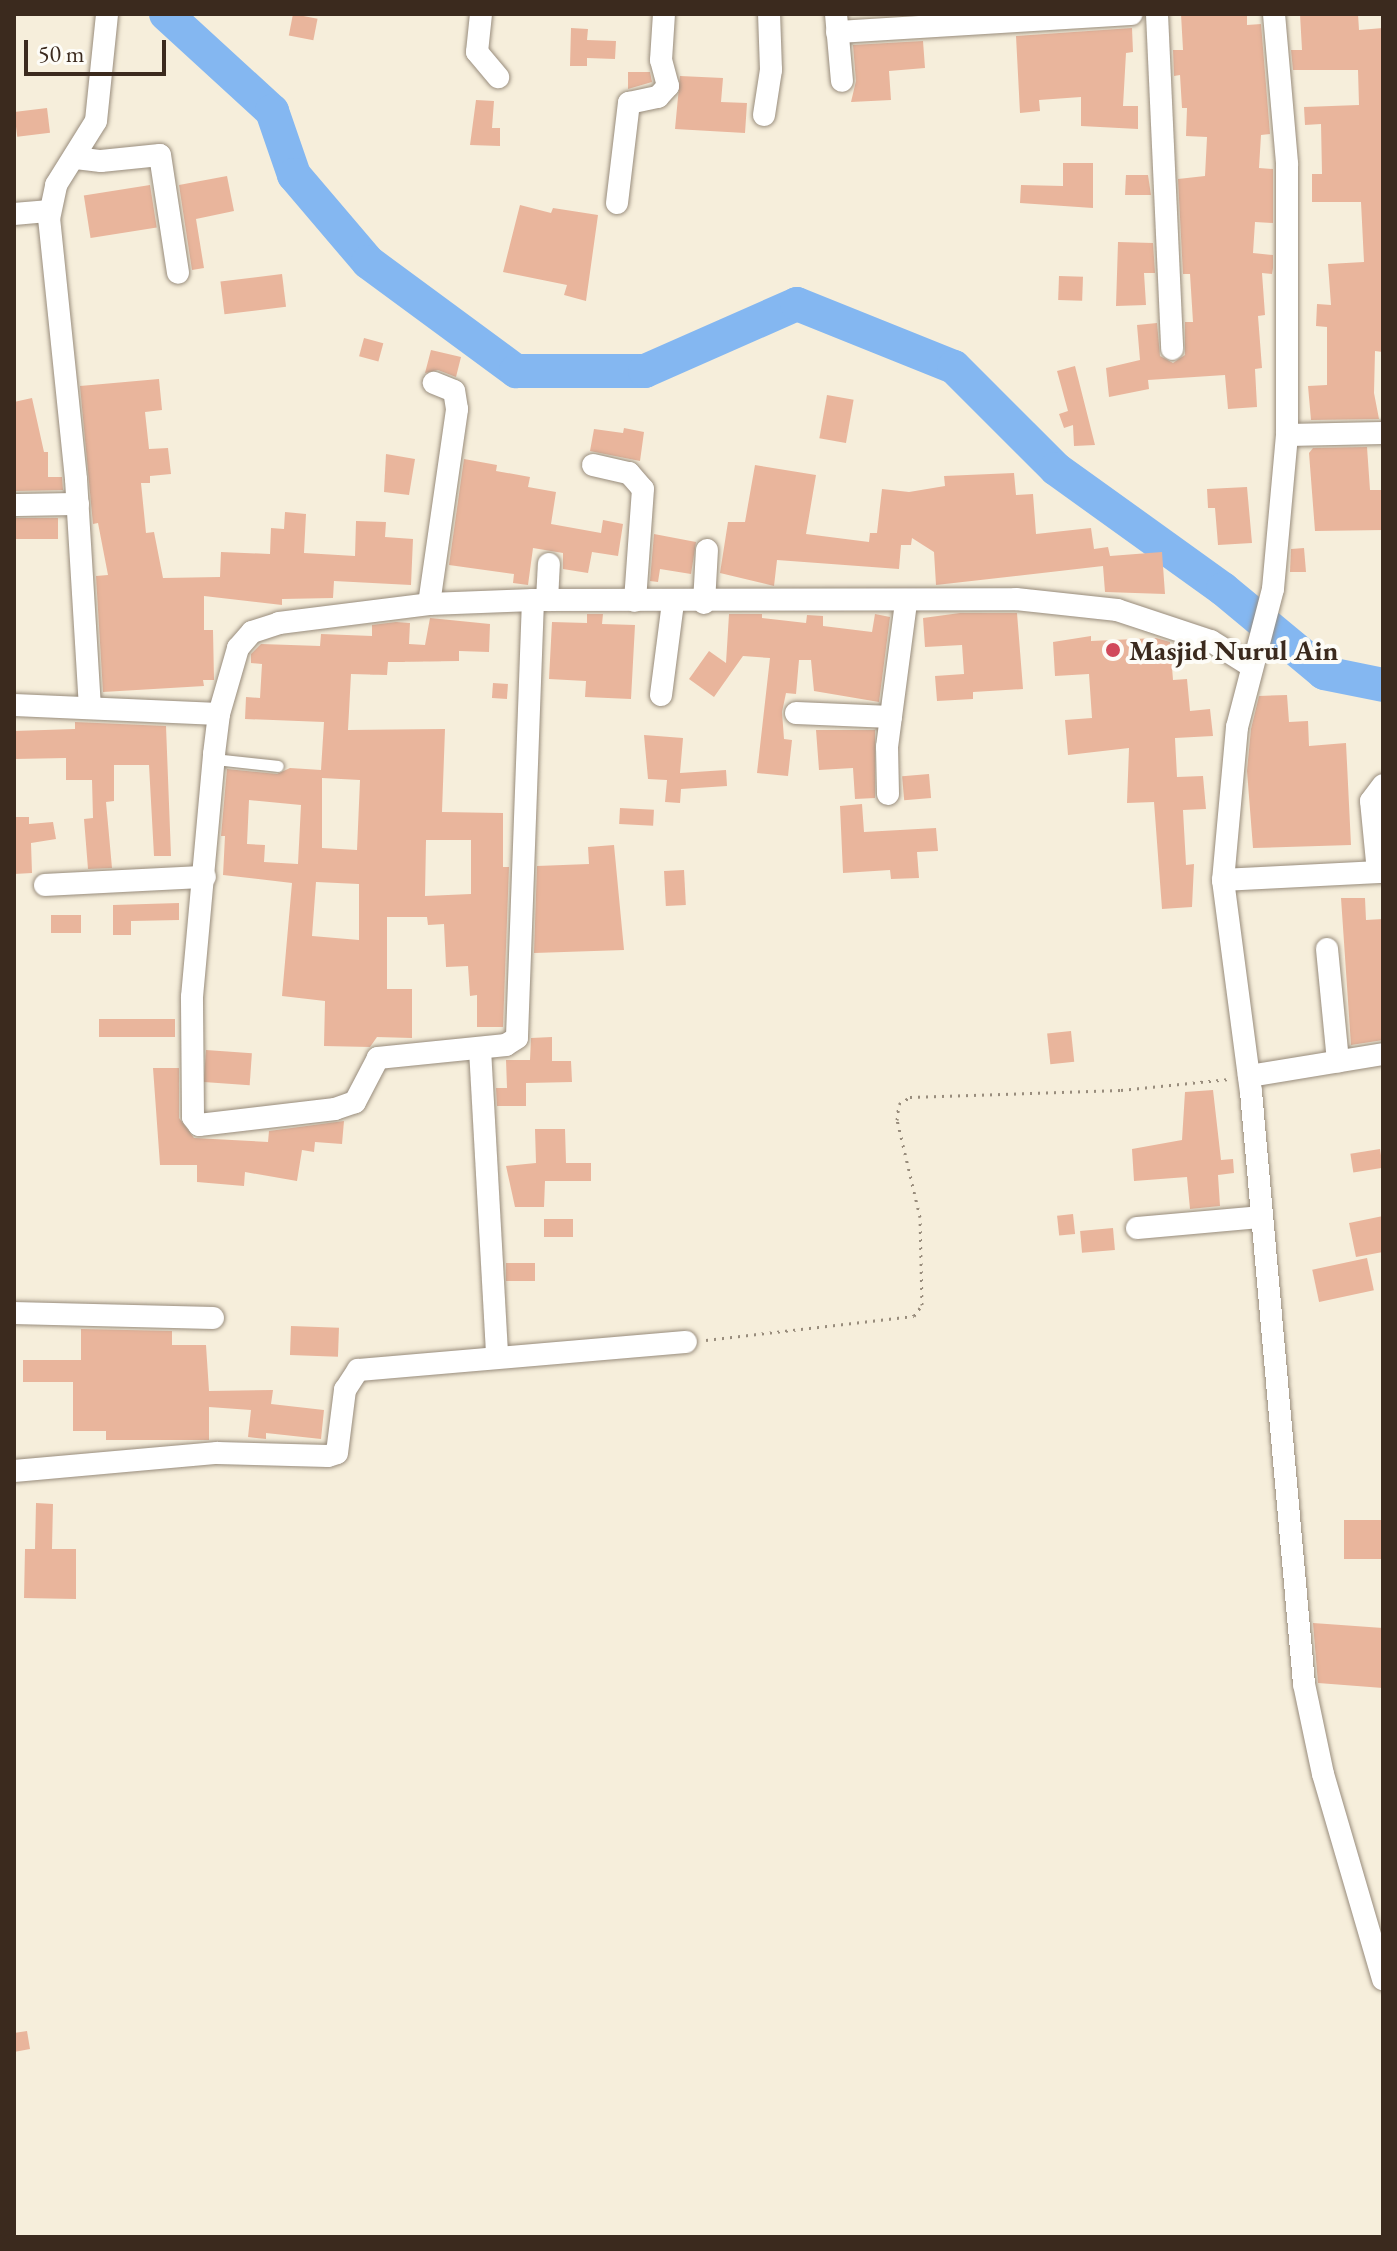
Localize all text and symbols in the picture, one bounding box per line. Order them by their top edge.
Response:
scale bar [28,24,170,74]
text: 50 m [38,38,85,69]
place label: Masjid Nurul Ain [1129,633,1338,667]
marker: Masjid Nurul Ain [1104,641,1122,659]

